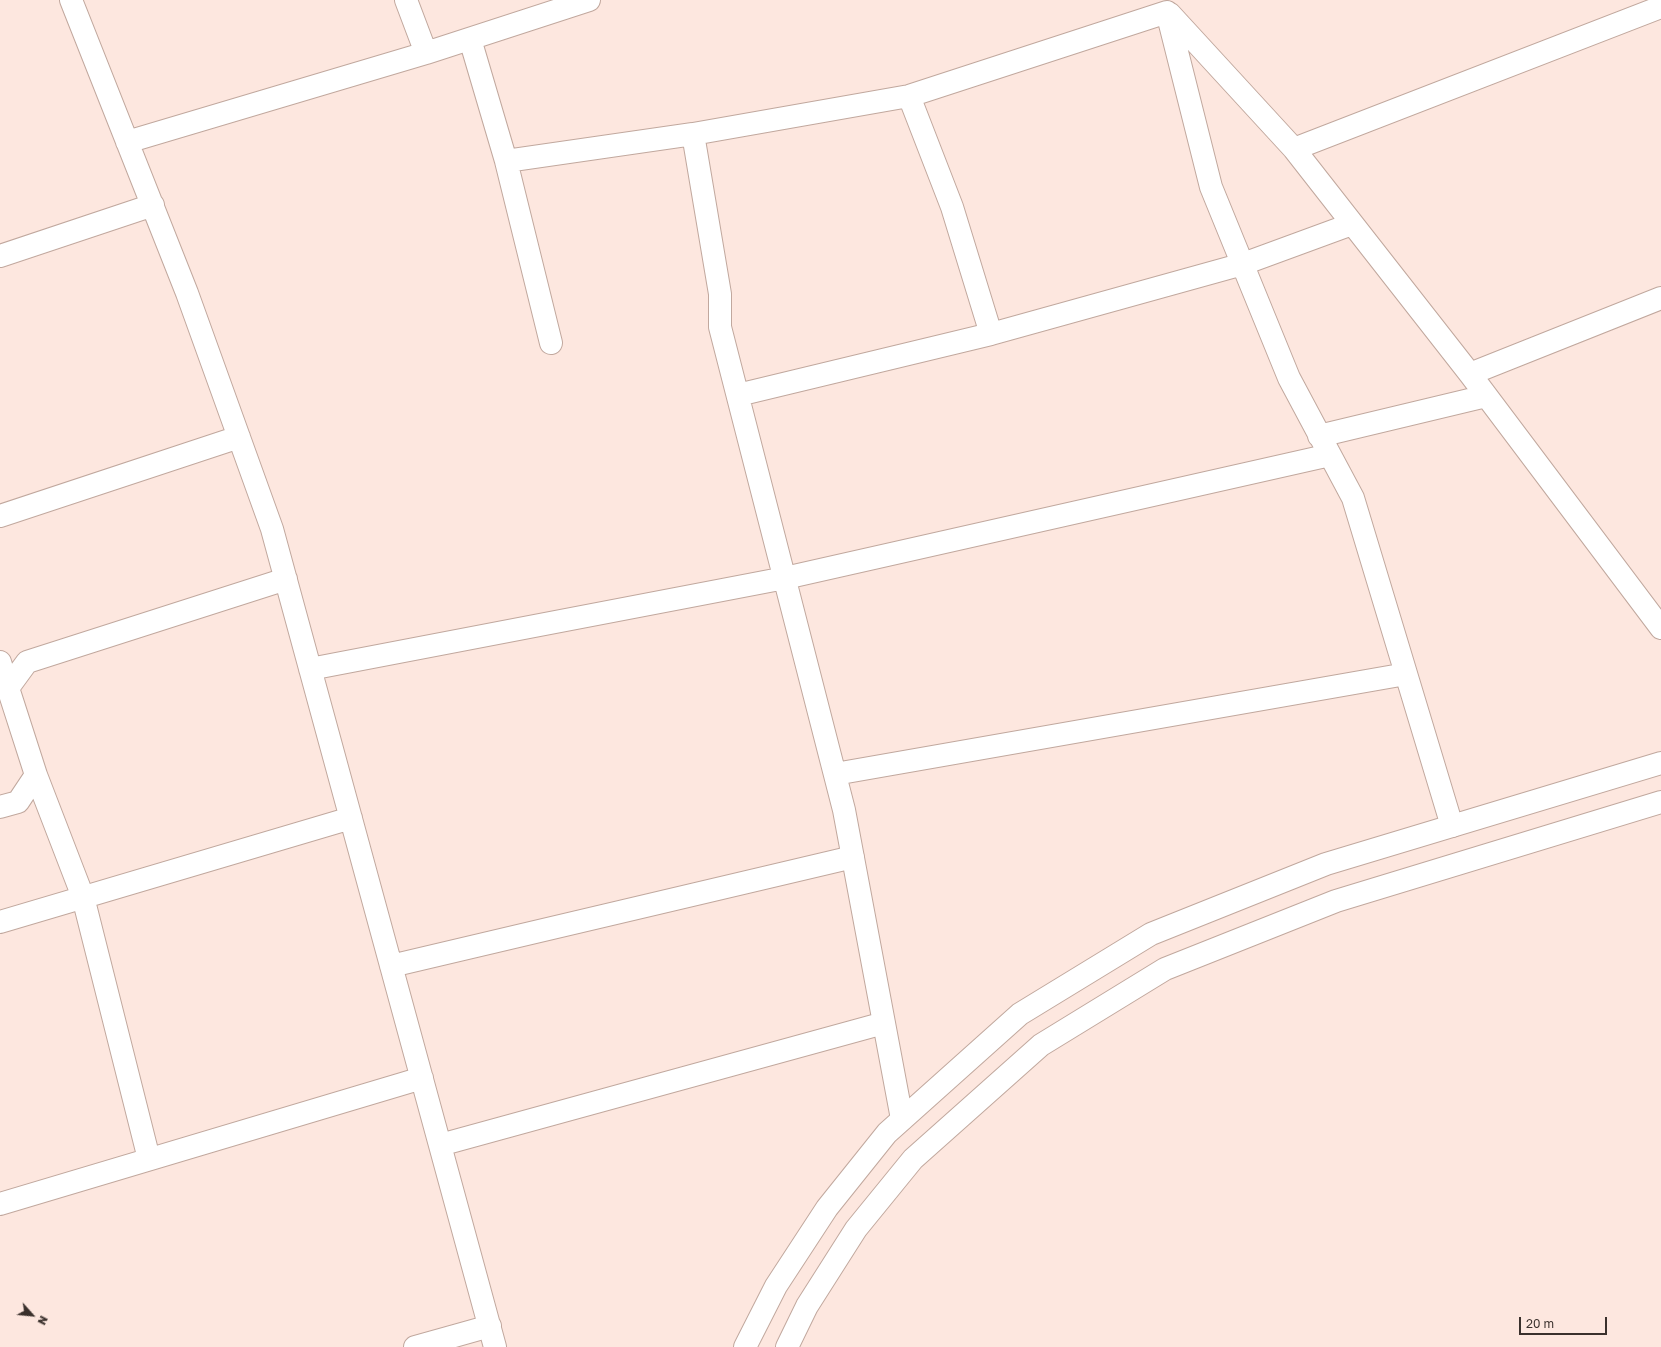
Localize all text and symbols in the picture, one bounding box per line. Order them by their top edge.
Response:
north arrow [12,1295,52,1335]
scale bar [1521,1309,1609,1335]
text: N [35,1314,51,1327]
text: 20 m [1526,1316,1554,1331]

